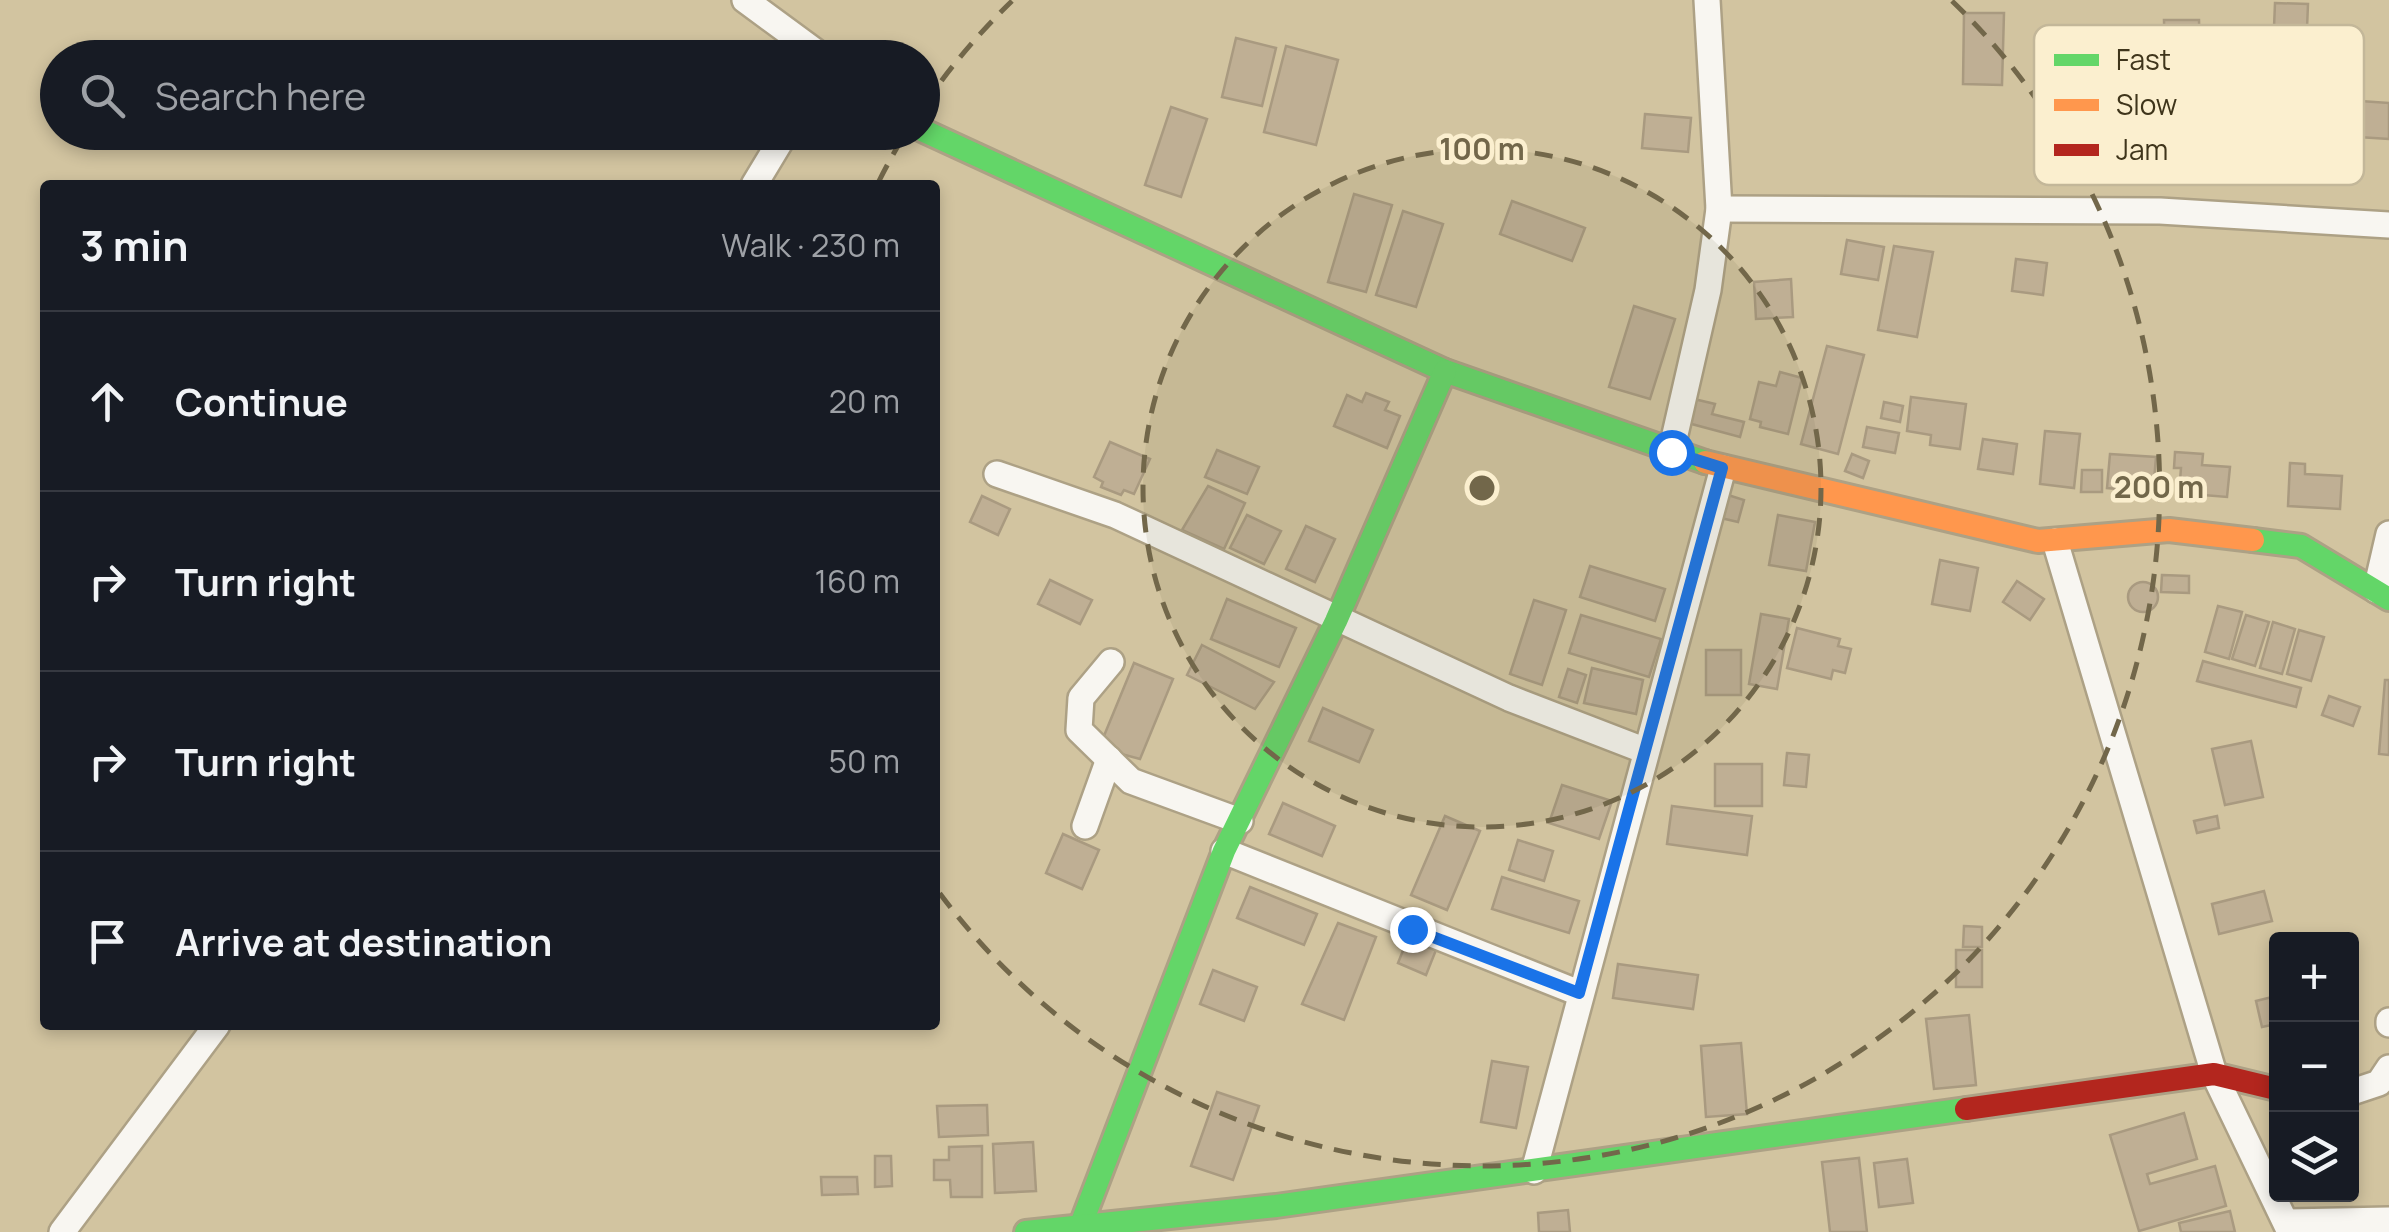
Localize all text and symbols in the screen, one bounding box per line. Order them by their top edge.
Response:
legend [2034,25,2364,185]
search box [40,40,940,150]
text: Fast [2116,40,2171,78]
icon: search [75,68,130,123]
text: Search here [155,69,366,121]
text: Slow [2116,85,2177,123]
text: 100 m [1439,128,1525,169]
text: Jam [2116,130,2168,168]
text: 3 min [80,216,189,274]
text: Walk · 230 m [721,223,900,267]
icon: ahead [80,374,135,429]
text: Continue [175,375,348,427]
text: 20 m [829,379,900,423]
route start [1649,430,1695,476]
text: 200 m [2114,466,2204,507]
centre of rings [1464,470,1500,506]
icon: right [80,554,135,609]
text: Turn right [175,555,356,607]
text: 160 m [815,559,900,603]
icon: right [80,734,135,789]
text: Turn right [175,735,356,787]
text: 50 m [828,739,900,783]
route end [1390,907,1436,953]
icon: arrive [80,914,135,969]
text: Arrive at destination [175,915,552,967]
map controls [2269,932,2359,1202]
button: + [2269,932,2359,1022]
button: − [2269,1022,2359,1112]
button: layers [2269,1112,2359,1202]

